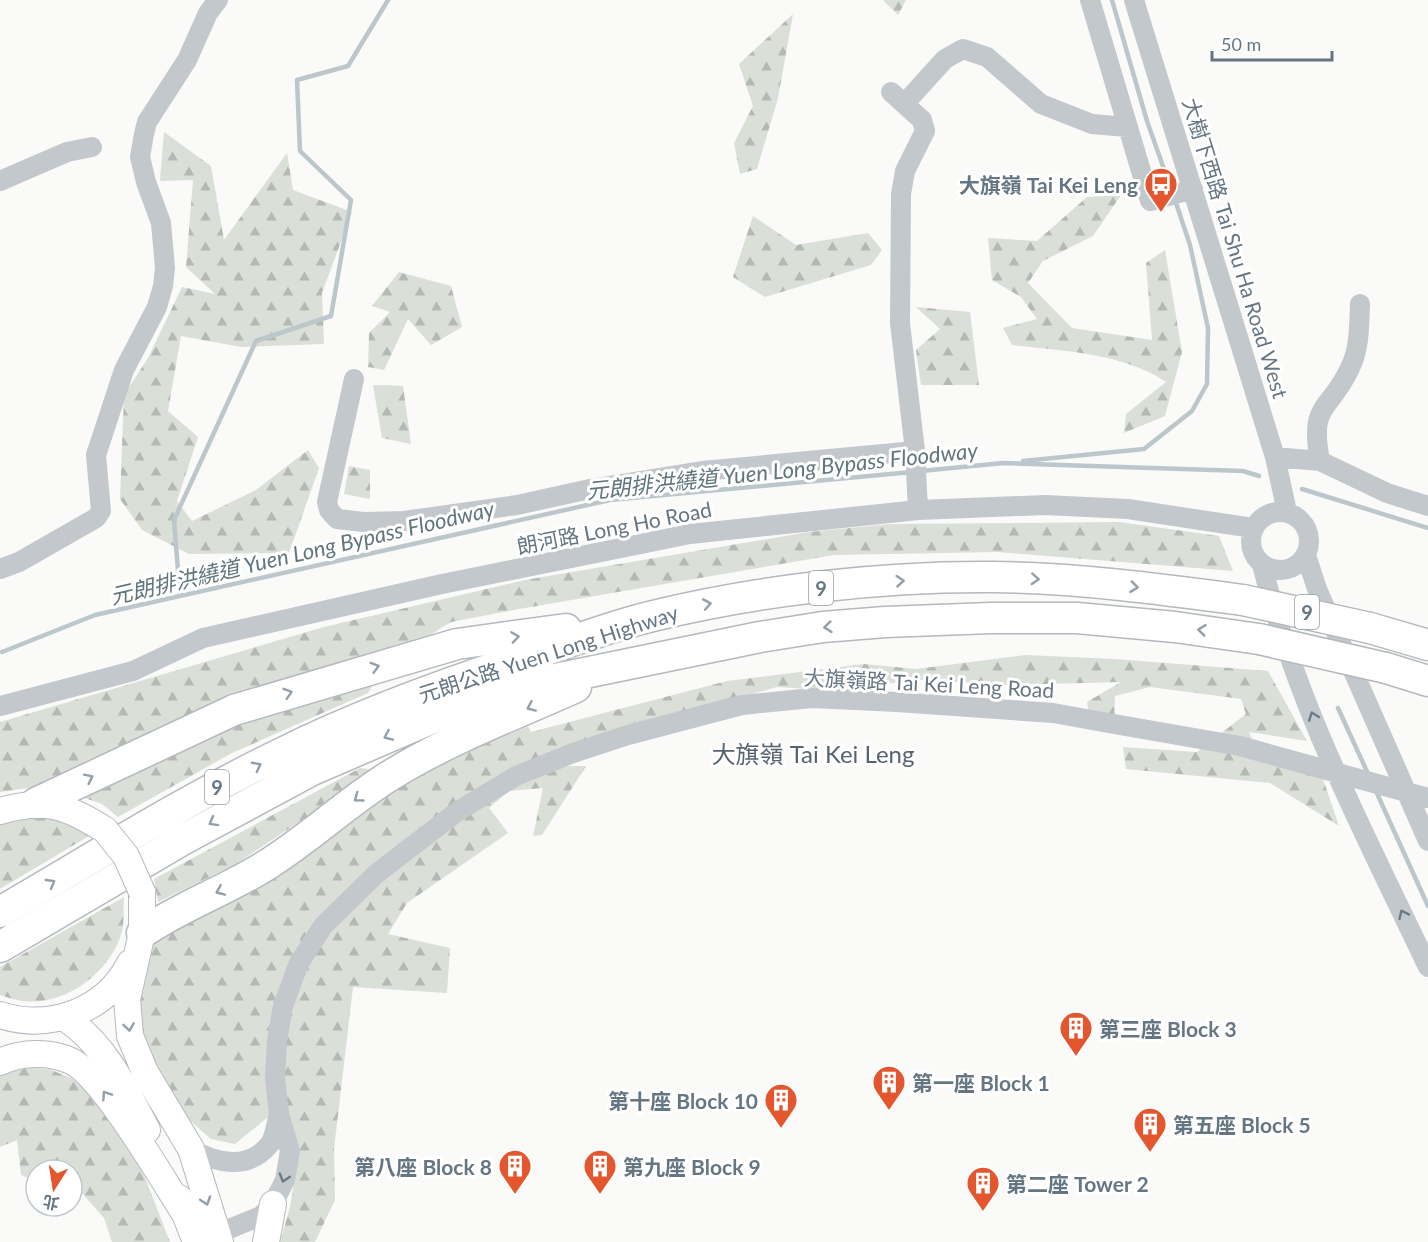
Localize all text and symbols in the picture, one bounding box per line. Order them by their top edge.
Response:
scale bar [1212,24,1332,62]
text: 50 m [1221,33,1261,55]
street label: 大樹下西路 Tai Shu Ha Road West [1178,95,1294,402]
bus stop icon: 大旗嶺 Tai Kei Leng [1143,166,1179,213]
place label: 大旗嶺 Tai Kei Leng [959,172,1138,197]
water label: 元朗排洪繞道 Yuen Long Bypass Floodway [585,436,979,504]
water label: 元朗排洪繞道 Yuen Long Bypass Floodway [107,495,497,609]
street label: 朗河路 Long Ho Road [514,496,714,558]
road number: 9 [809,571,833,605]
one-way arrow [1030,573,1039,586]
one-way arrow [896,575,905,588]
one-way arrow [1129,580,1138,593]
road number: 9 [1295,595,1319,629]
street label: 元朗公路 Yuen Long Highway [415,599,681,707]
one-way arrow [702,599,711,611]
one-way arrow [824,620,833,633]
one-way arrow [1197,624,1206,637]
one-way arrow [511,631,520,643]
one-way arrow [370,662,380,674]
street label: 大旗嶺路 Tai Kei Leng Road [803,664,1055,702]
one-way arrow [282,688,293,700]
one-way arrow [526,700,537,712]
one-way arrow [1308,711,1320,722]
one-way arrow [383,729,394,741]
district label: 大旗嶺 Tai Kei Leng [712,739,914,768]
one-way arrow [250,762,261,773]
road number: 9 [205,770,229,804]
one-way arrow [83,773,94,785]
one-way arrow [354,790,365,801]
one-way arrow [209,815,220,826]
one-way arrow [44,878,55,890]
one-way arrow [215,884,226,896]
one-way arrow [1398,909,1410,920]
building icon: 第三座 Block 3 [1058,1010,1094,1057]
place label: 第三座 Block 3 [1099,1016,1237,1041]
one-way arrow [123,1023,135,1032]
building icon: 第一座 Block 1 [871,1064,907,1111]
place label: 第一座 Block 1 [912,1070,1050,1095]
building icon: 第十座 Block 10 [763,1082,799,1129]
place label: 第十座 Block 10 [608,1088,758,1113]
one-way arrow [102,1091,113,1102]
building icon: 第五座 Block 5 [1132,1106,1168,1153]
place label: 第五座 Block 5 [1173,1112,1311,1137]
building icon: 第八座 Block 8 [497,1148,533,1195]
building icon: 第九座 Block 9 [582,1148,618,1195]
place label: 第八座 Block 8 [354,1154,492,1179]
place label: 第九座 Block 9 [623,1154,761,1179]
north arrow [24,1158,84,1218]
building icon: 第二座 Tower 2 [965,1165,1001,1212]
place label: 第二座 Tower 2 [1006,1171,1149,1196]
one-way arrow [279,1172,291,1183]
text: 北 [41,1192,61,1214]
one-way arrow [199,1195,211,1206]

